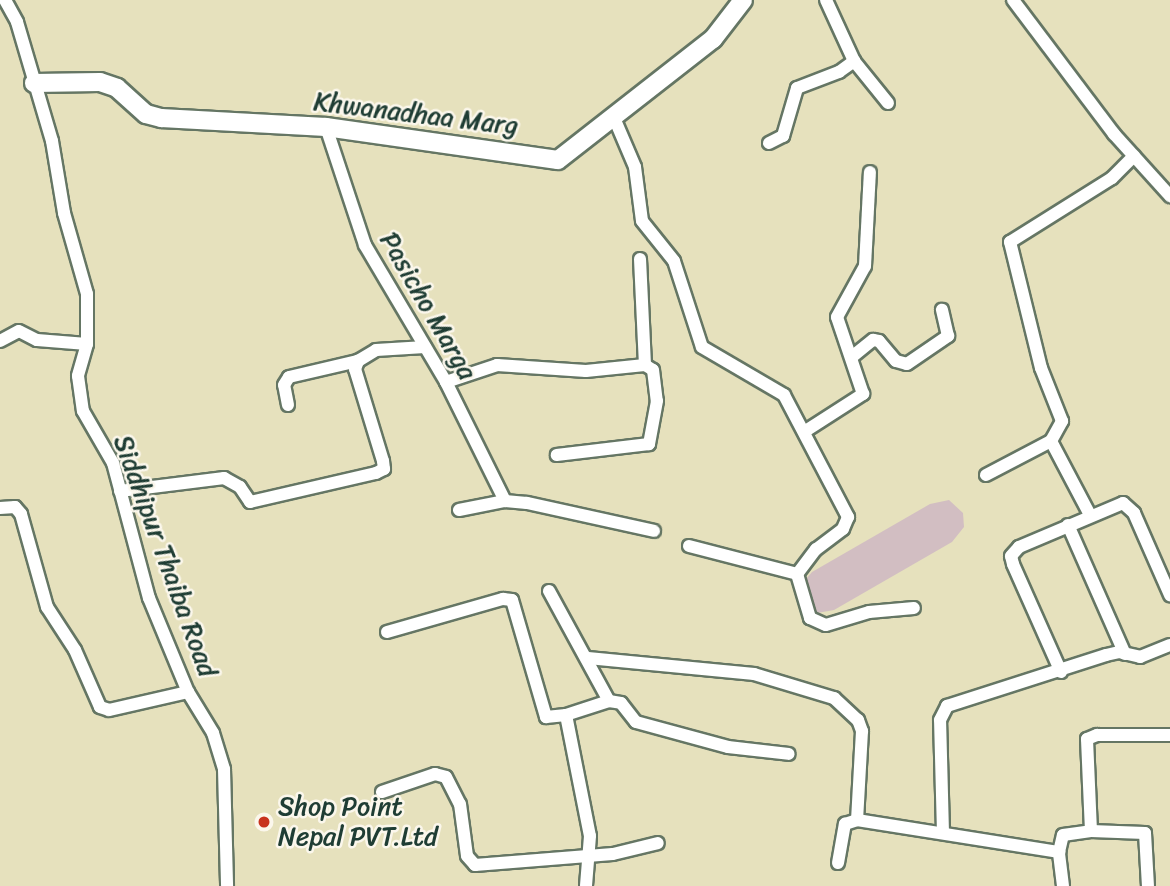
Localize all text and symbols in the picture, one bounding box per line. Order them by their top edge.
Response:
street label: Khwanadhaa Marg [312,86,520,142]
street label: Pasicho Marga [373,227,483,385]
street label: Siddhipur Thaiba Road [107,431,223,681]
place label: Shop Point Nepal PVT.Ltd [278,791,437,852]
marker: Shop Point Nepal PVT.Ltd [256,814,272,830]

